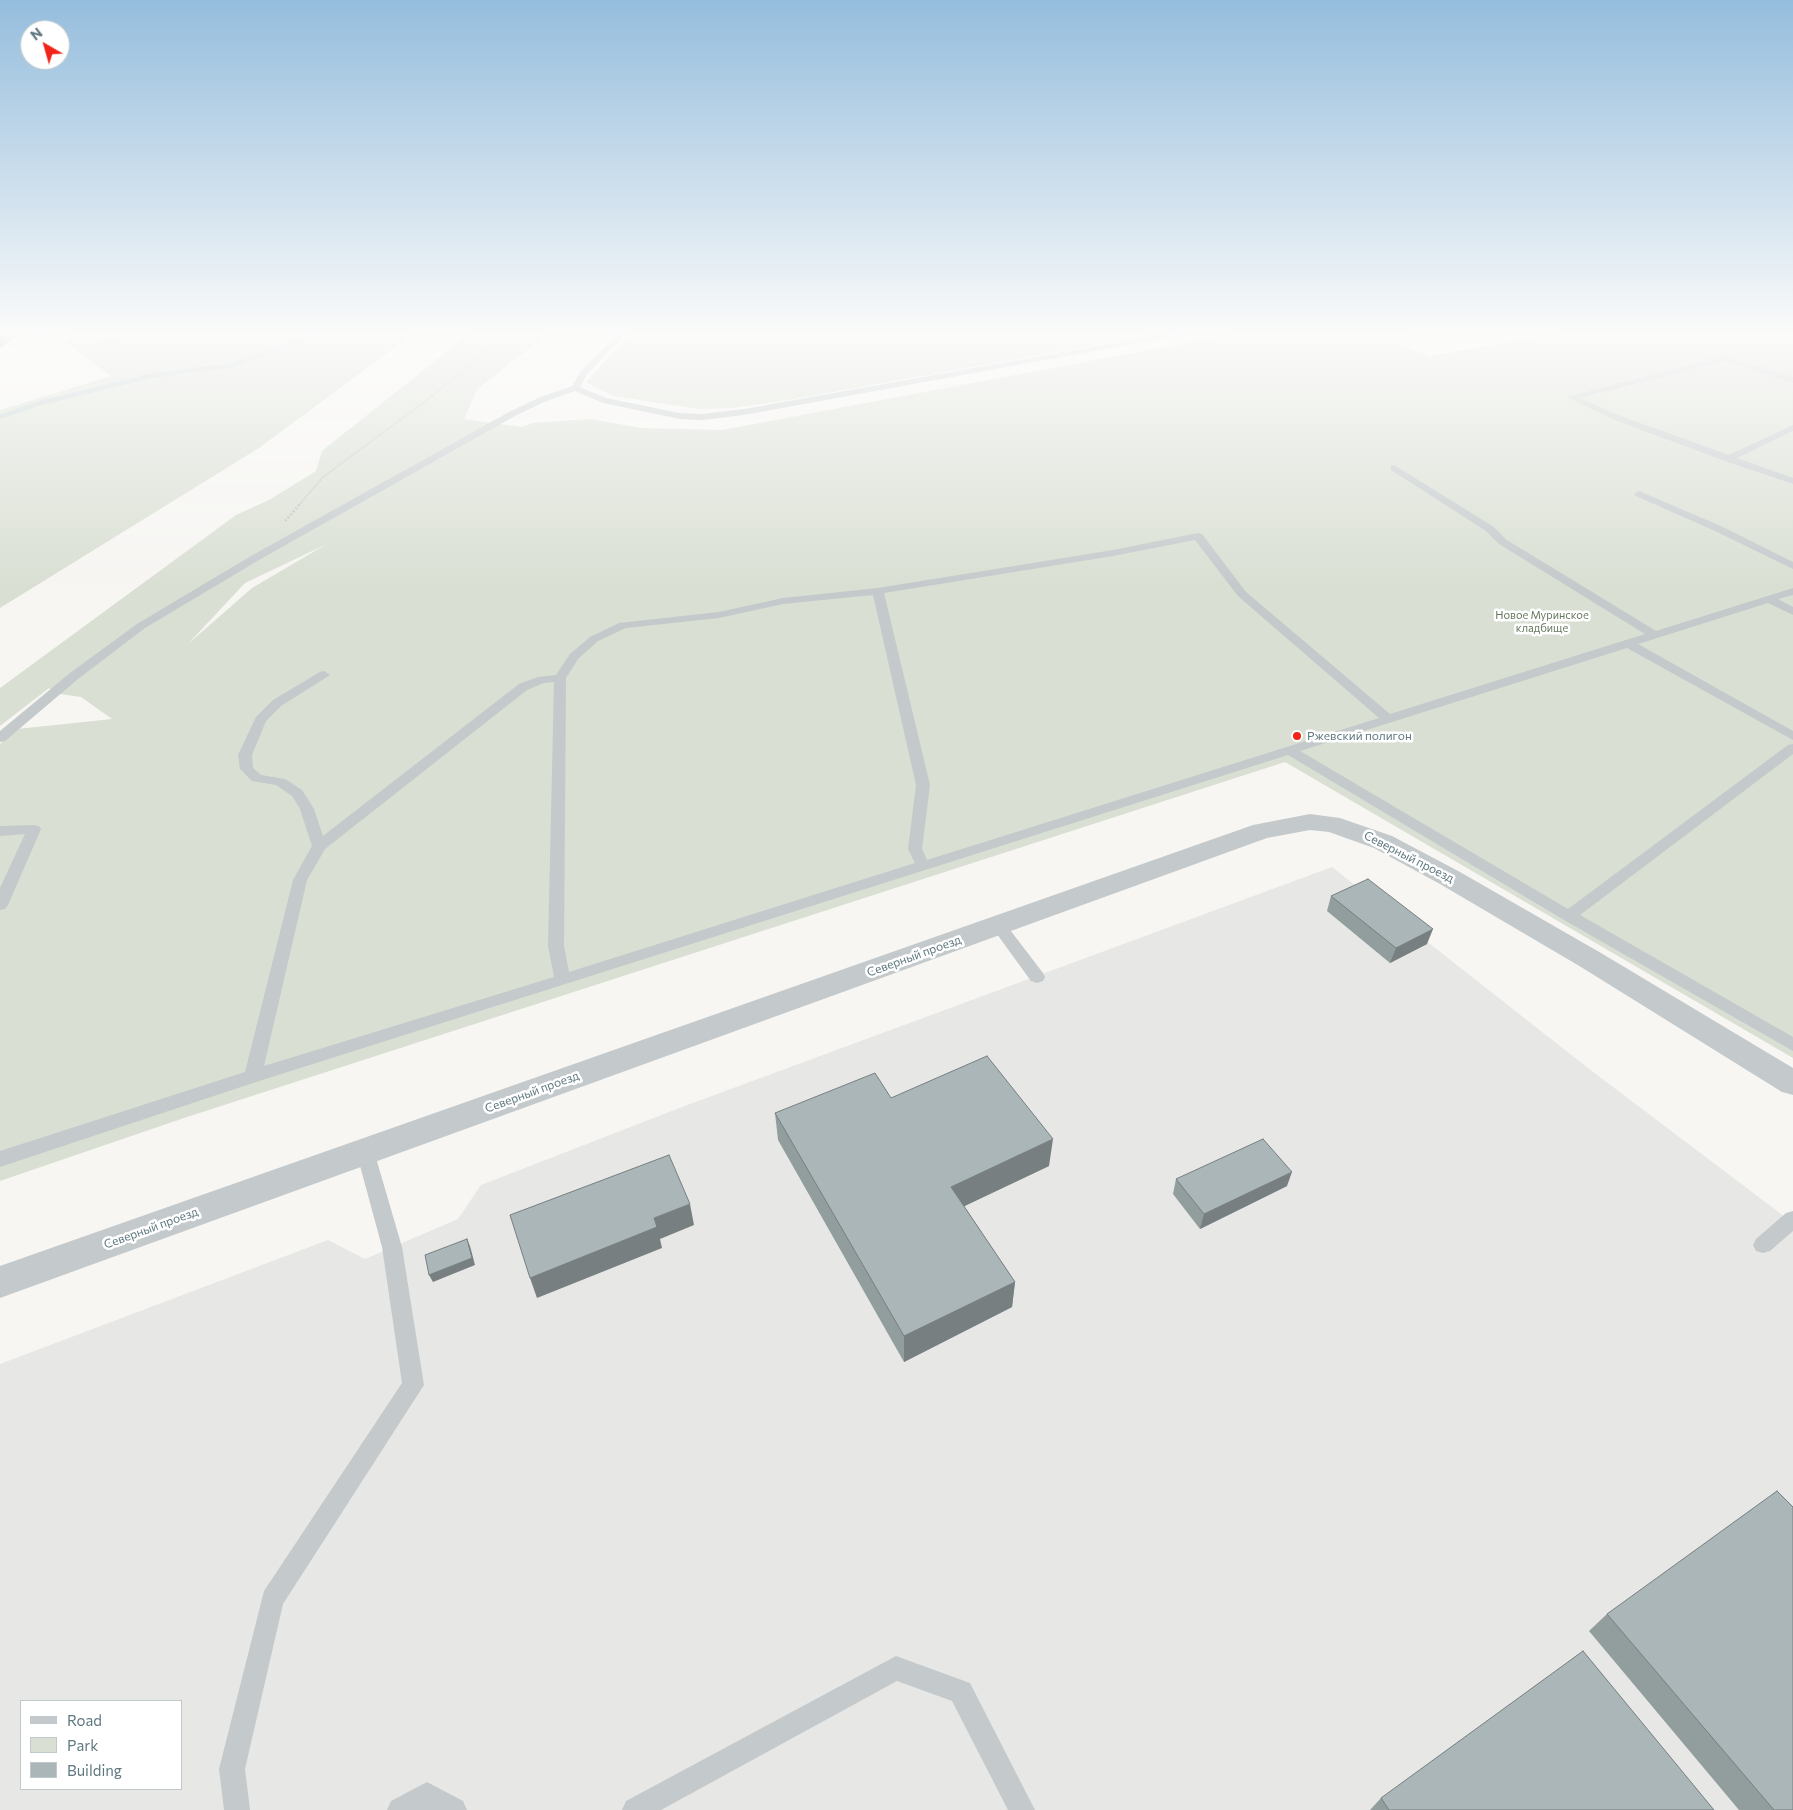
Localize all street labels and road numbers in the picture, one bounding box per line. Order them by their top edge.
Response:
street label: Северный проезд [1362,828,1456,886]
street label: Северный проезд [865,932,963,980]
street label: Северный проезд [483,1068,581,1116]
street label: Северный проезд [102,1204,200,1252]

